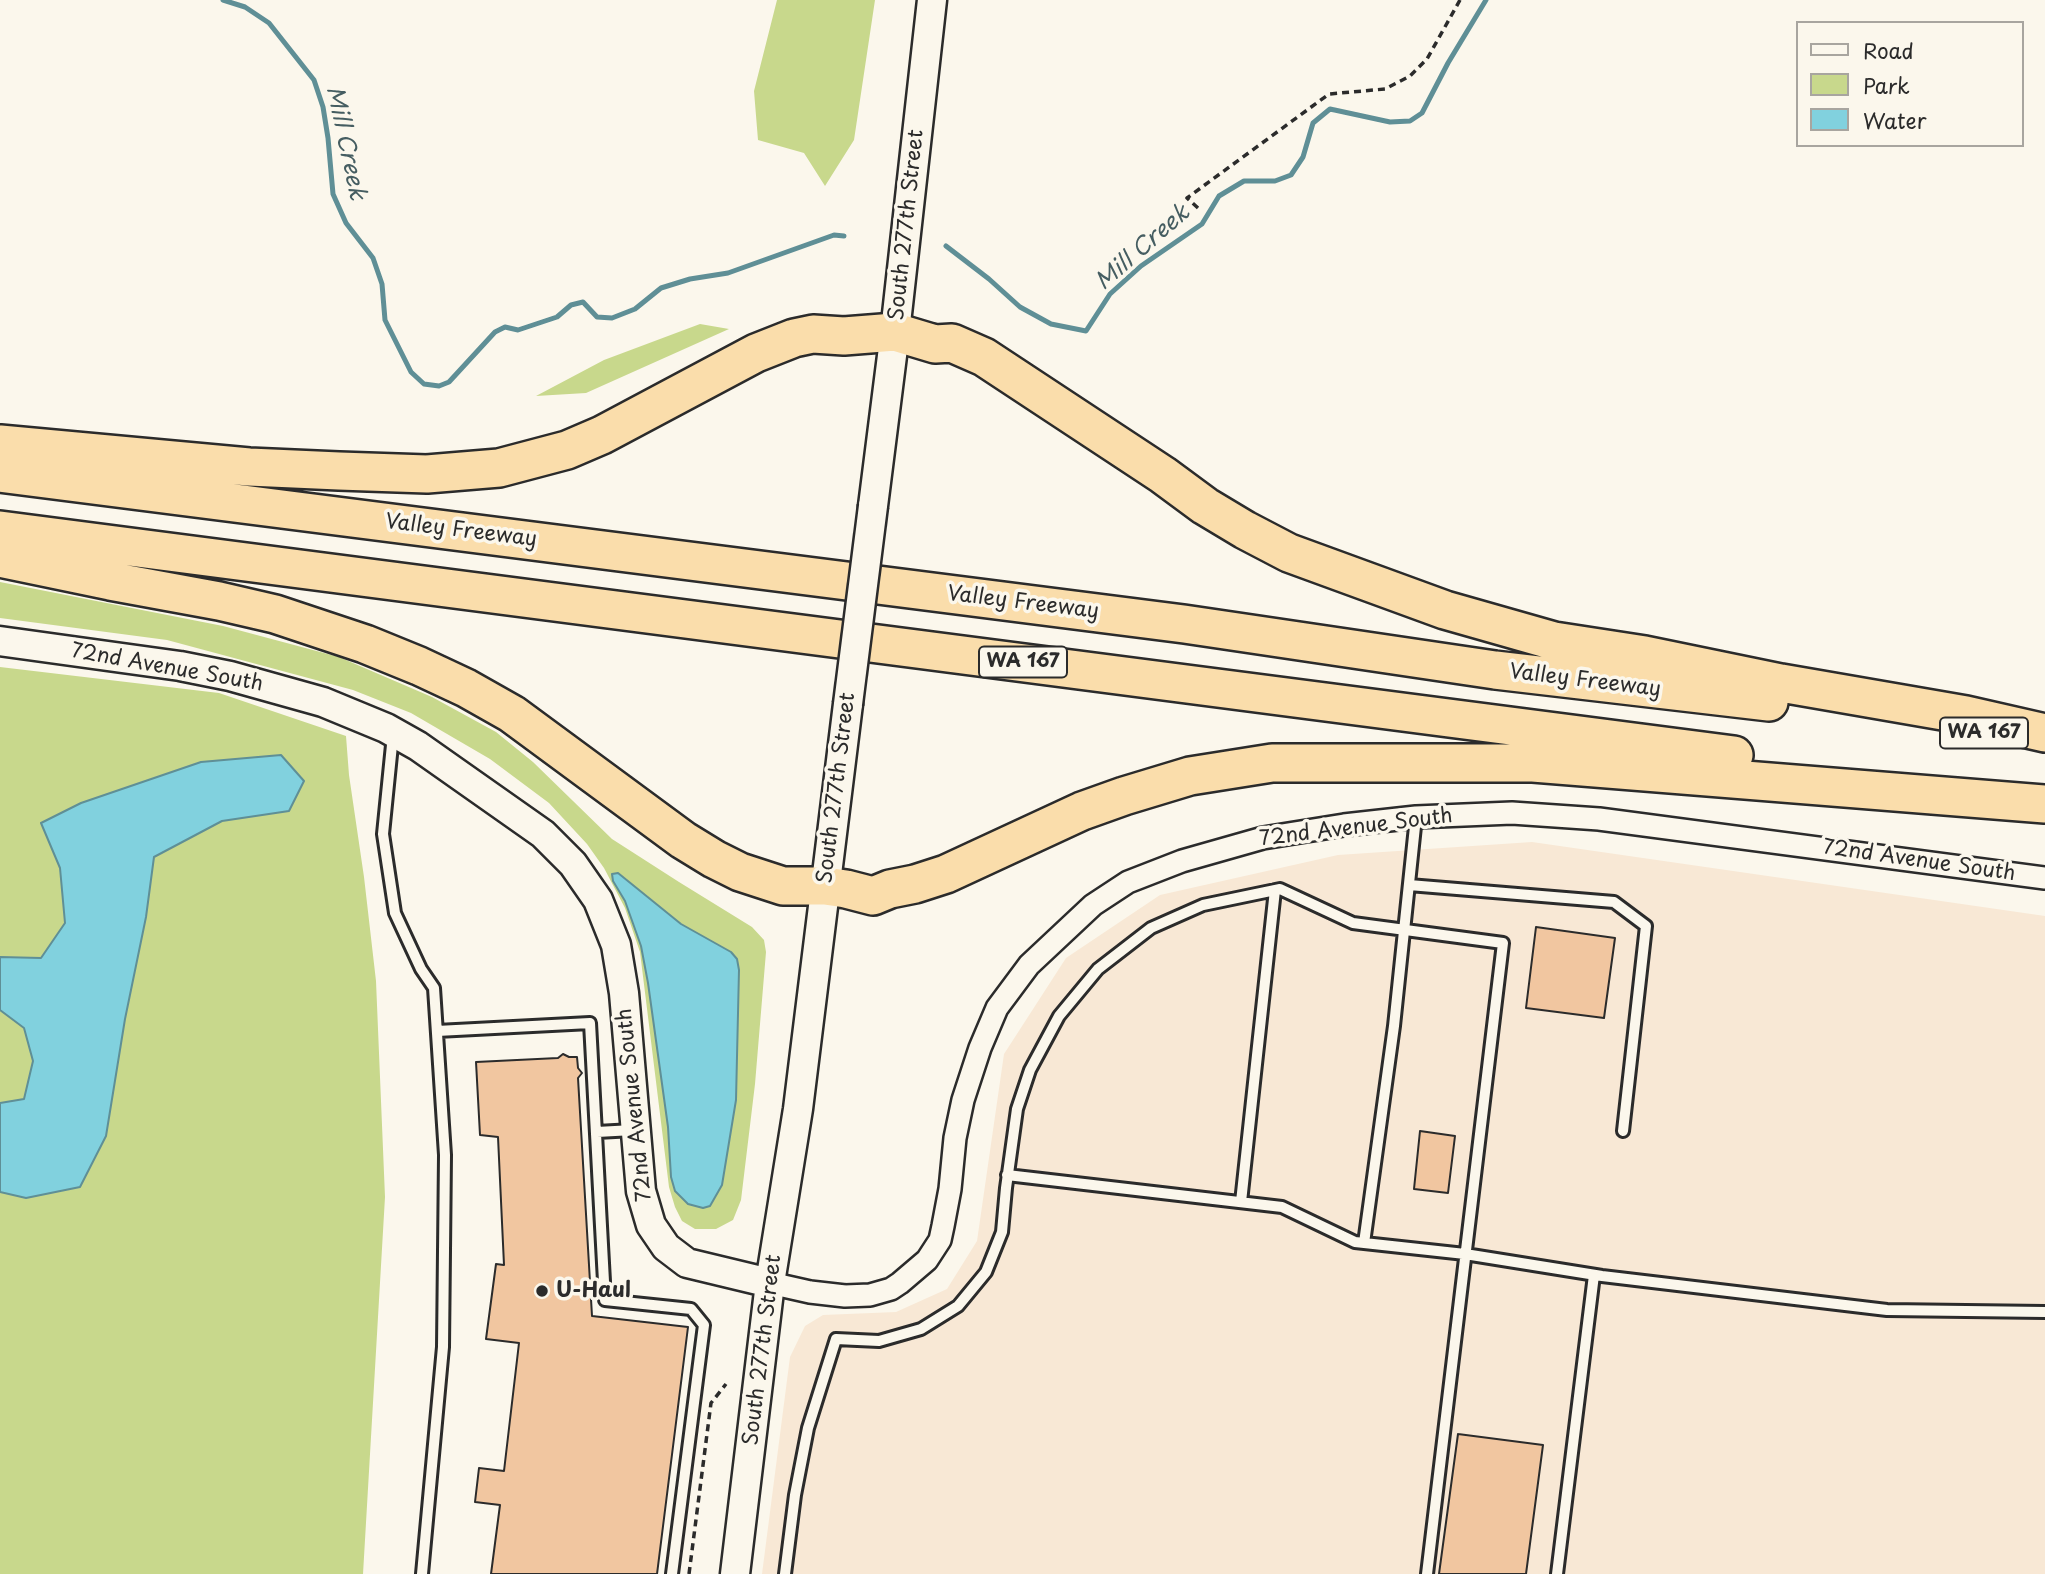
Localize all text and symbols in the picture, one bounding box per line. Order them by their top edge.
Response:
legend [1797,21,2024,147]
text: Road [1863,34,1914,66]
text: Park [1863,69,1910,101]
water label: Mill Creek [319,84,371,202]
text: Water [1863,104,1926,136]
street label: South 277th Street [884,128,930,322]
water label: Mill Creek [1090,200,1196,296]
street label: Valley Freeway [384,509,538,553]
street label: Valley Freeway [946,581,1100,625]
street label: 72nd Avenue South [69,639,265,697]
road number: WA 167 [979,646,1067,678]
street label: Valley Freeway [1508,659,1662,703]
street label: South 277th Street [813,691,861,885]
road number: WA 167 [1940,718,2028,748]
street label: 72nd Avenue South [1258,804,1454,852]
street label: 72nd Avenue South [1821,835,2017,887]
street label: 72nd Avenue South [612,1007,658,1203]
street label: South 277th Street [739,1253,787,1447]
place label: U-Haul [556,1278,631,1304]
marker: U-Haul [534,1283,550,1299]

